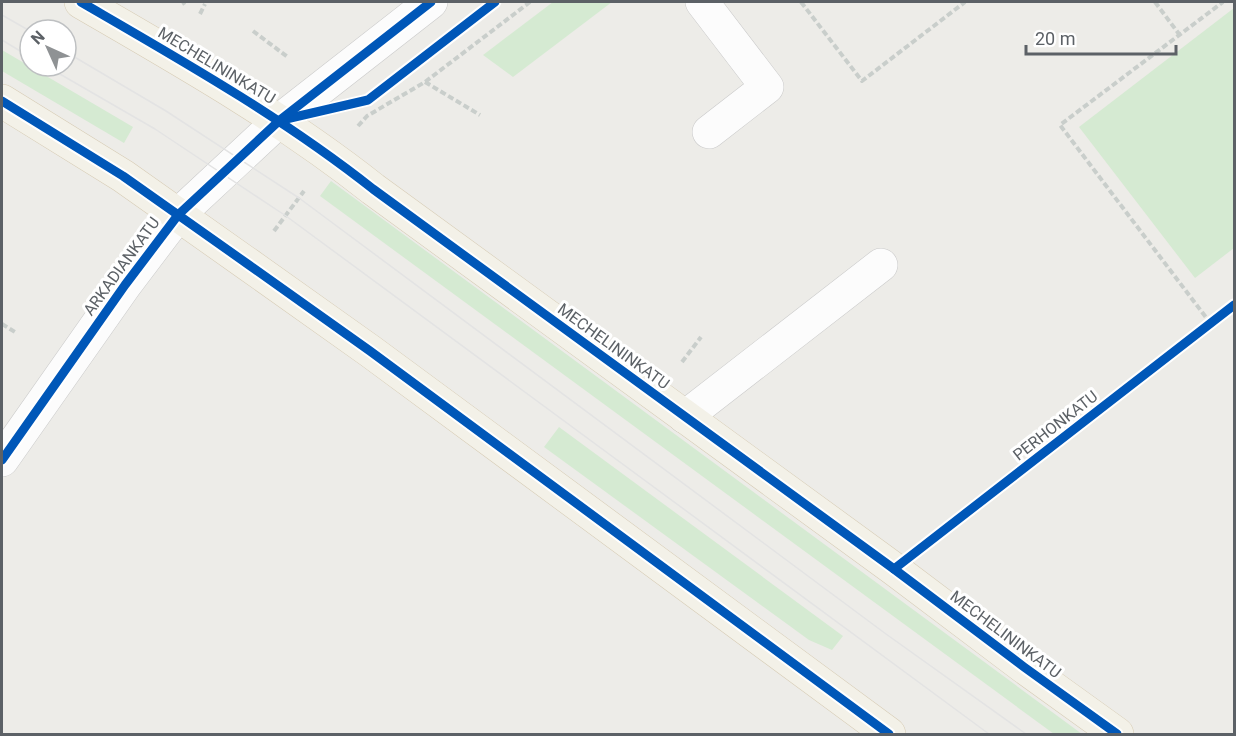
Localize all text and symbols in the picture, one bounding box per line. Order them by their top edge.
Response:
north arrow [18,18,78,78]
scale bar [1026,18,1176,56]
street label: MECHELININKATU [155,23,279,108]
text: N [27,27,48,48]
text: 20 m [1035,28,1075,49]
street label: ARKADIANKATU [79,213,163,319]
street label: MECHELININKATU [554,299,673,393]
street label: PERHONKATU [1009,386,1101,464]
street label: MECHELININKATU [947,587,1065,682]

